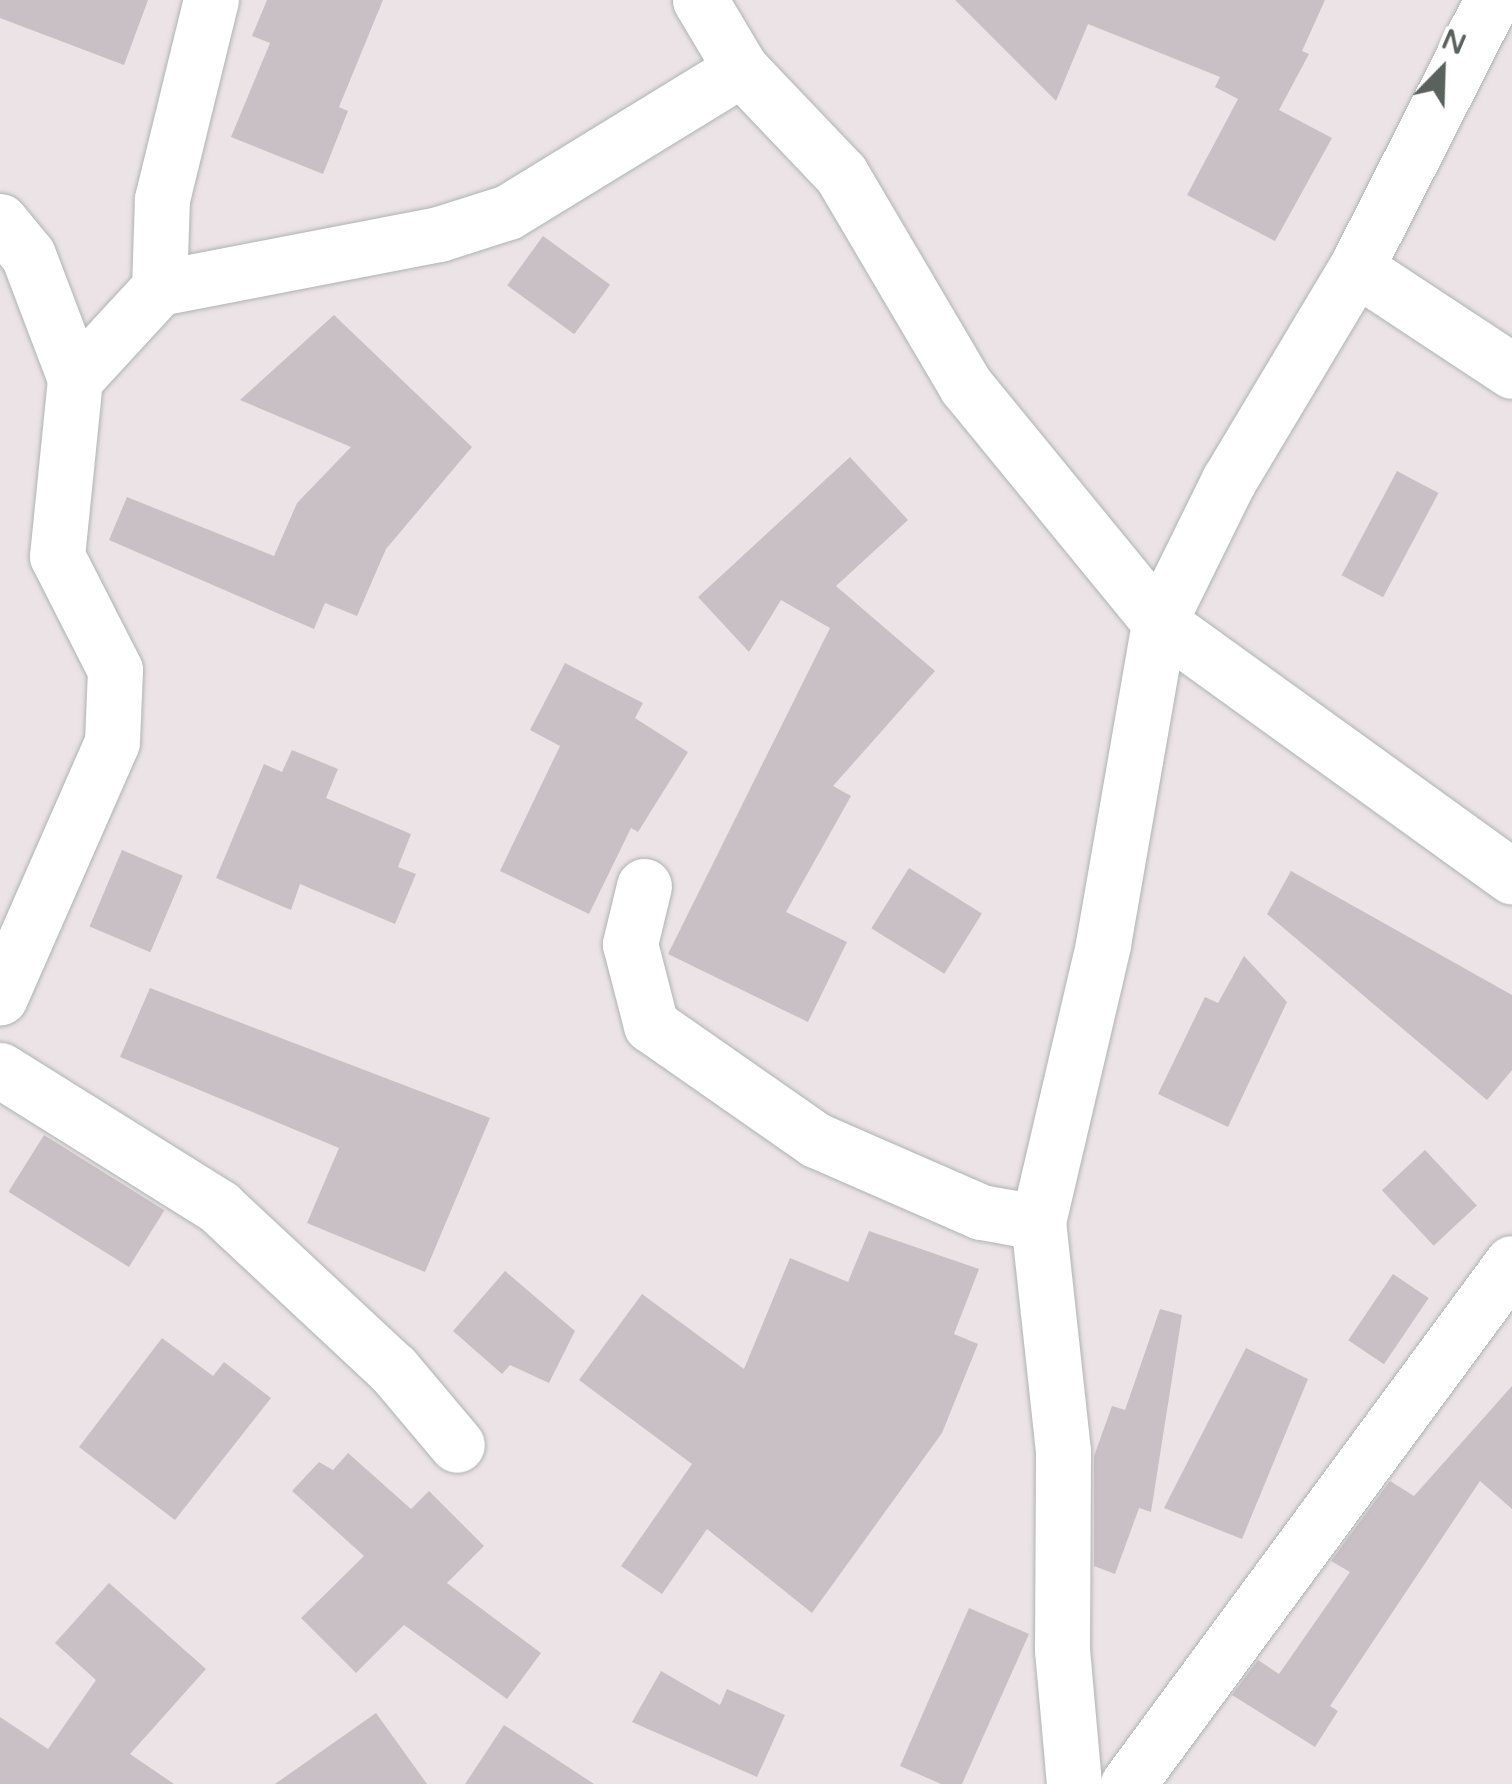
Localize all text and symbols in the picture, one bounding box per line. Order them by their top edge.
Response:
north arrow [1392,20,1492,120]
text: N [1437,22,1471,62]

